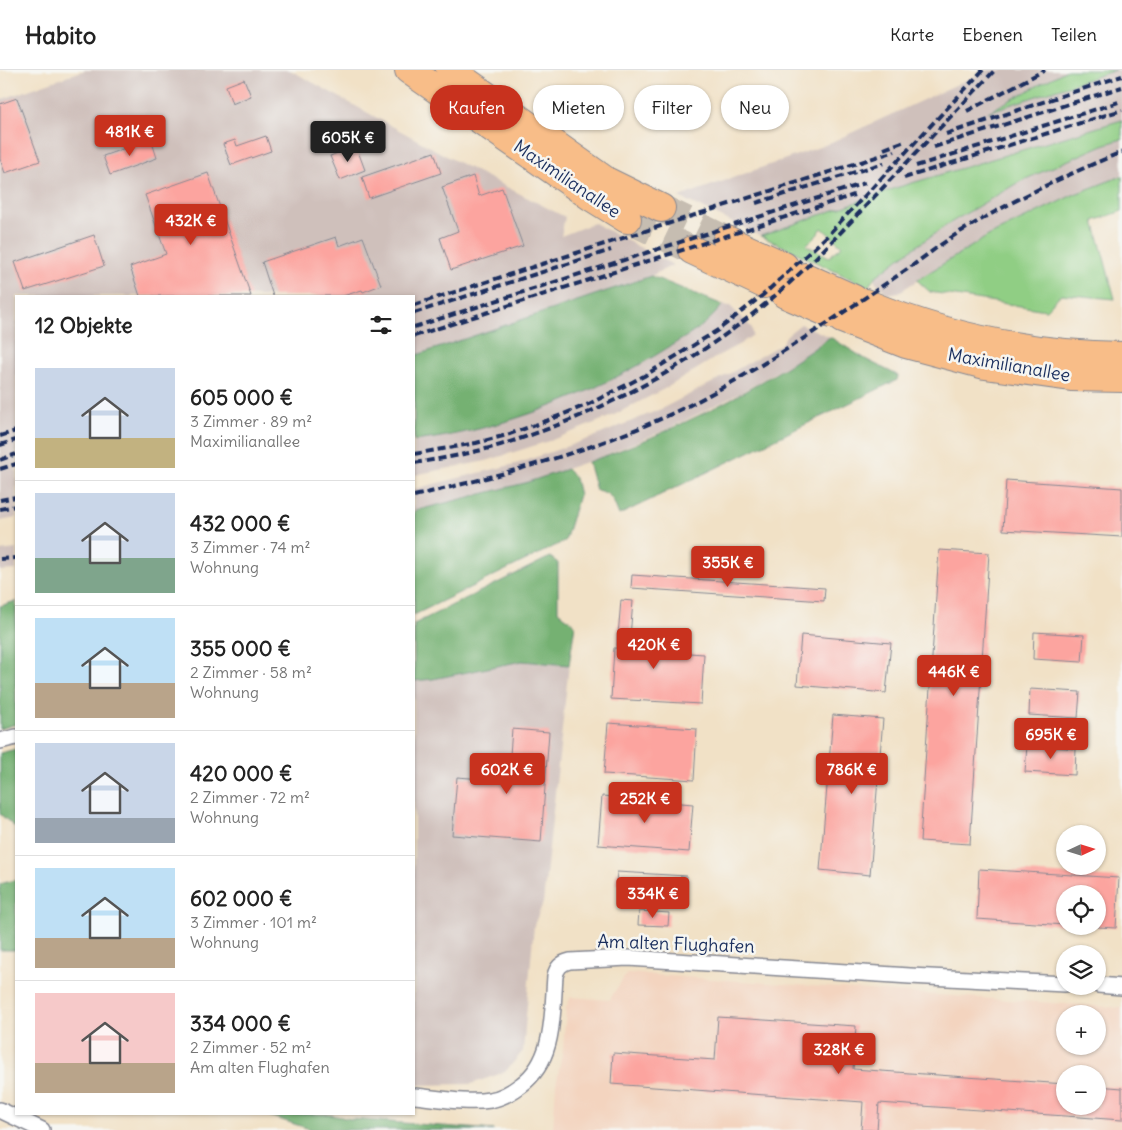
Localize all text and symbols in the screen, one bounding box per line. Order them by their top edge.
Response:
text: Habito [25,20,96,50]
text: Karte [890,23,934,46]
text: Ebenen [962,23,1023,46]
text: Teilen [1051,23,1097,46]
chip: Kaufen [430,85,523,130]
chip: Mieten [533,85,624,130]
chip: Filter [634,85,711,130]
chip: Neu [721,85,789,130]
pin: 481K € [89,114,171,157]
text: 481K € [106,121,154,141]
pin: 605K € [307,121,389,163]
text: 605K € [322,127,374,147]
street label: Maximilianallee [509,134,625,223]
pin: 432K € [150,204,232,246]
text: 432K € [165,210,217,230]
icon: filters [367,311,395,339]
text: 12 Objekte [35,312,133,339]
street label: Maximilianallee [946,342,1072,387]
text: 605 000 € [190,384,293,411]
icon: home [75,388,135,448]
text: 3 Zimmer · 89 m² [190,411,312,431]
text: Maximilianallee [190,431,300,451]
text: 432 000 € [190,510,291,537]
icon: home [75,513,135,573]
text: 3 Zimmer · 74 m² [190,537,311,557]
pin: 355K € [687,546,769,588]
text: 355K € [702,552,754,572]
text: Wohnung [190,557,259,577]
pin: 420K € [613,628,695,670]
text: 420K € [628,634,680,654]
text: 355 000 € [190,635,291,662]
icon: home [75,638,135,698]
pin: 446K € [913,654,995,697]
text: 446K € [928,661,980,681]
text: 2 Zimmer · 58 m² [190,662,312,682]
text: Wohnung [190,682,259,702]
pin: 695K € [1010,718,1092,760]
text: 695K € [1025,724,1077,744]
pin: 602K € [466,752,548,795]
pin: 786K € [811,752,893,795]
text: 602K € [481,759,533,779]
text: 786K € [827,759,877,779]
text: 420 000 € [190,760,292,787]
icon: home [75,763,135,823]
pin: 252K € [604,782,686,824]
text: 2 Zimmer · 72 m² [190,787,310,807]
text: 252K € [620,788,670,808]
text: Wohnung [190,807,259,827]
north arrow [1056,825,1106,875]
map controls [1056,825,1106,1115]
pin: 334K € [612,876,694,919]
text: 334K € [627,883,679,903]
text: 602 000 € [190,885,292,912]
button: locate [1056,885,1106,935]
icon: home [75,888,135,948]
text: 3 Zimmer · 101 m² [190,912,317,932]
street label: Am alten Flughafen [597,929,755,958]
text: Wohnung [190,932,259,952]
button: layers [1056,945,1106,995]
button: + [1056,1005,1106,1055]
text: 334 000 € [190,1010,291,1037]
icon: home [75,1013,135,1073]
pin: 328K € [798,1032,880,1075]
text: 2 Zimmer · 52 m² [190,1037,311,1057]
text: 328K € [813,1039,865,1059]
text: Am alten Flughafen [190,1057,330,1077]
button: − [1056,1065,1106,1115]

